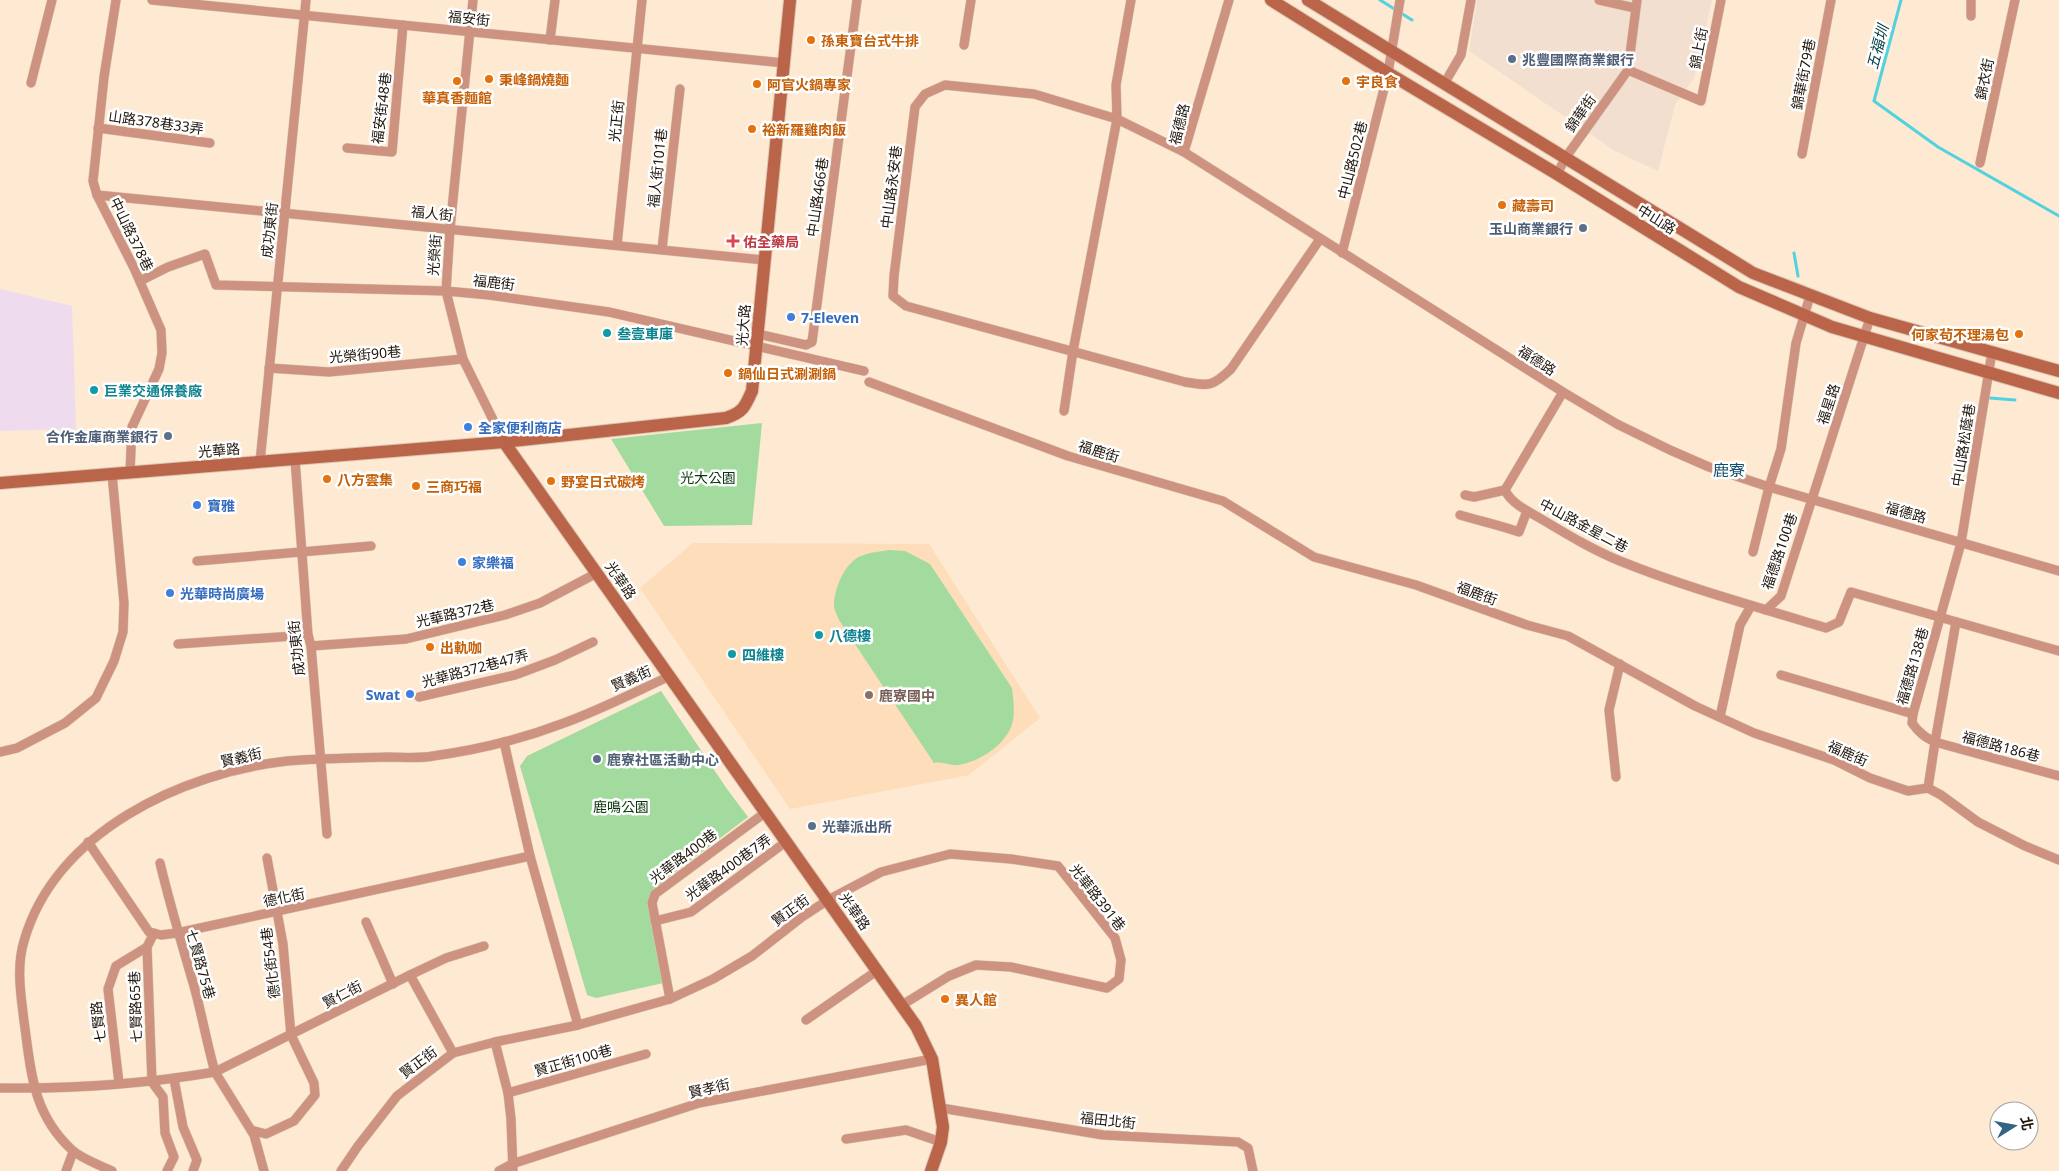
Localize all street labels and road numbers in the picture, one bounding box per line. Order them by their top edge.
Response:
street label: 福安街 [447,6,491,30]
street label: 錦上街 [1685,26,1711,70]
street label: 錦華街79巷 [1787,37,1819,111]
street label: 錦衣街 [1970,56,1998,102]
street label: 福安街48巷 [367,71,395,145]
street label: 錦華街 [1560,90,1600,136]
street label: 光正街 [604,99,628,143]
street label: 福德路 [1165,101,1193,147]
street label: 山路378巷33弄 [107,106,205,138]
street label: 中山路502巷 [1333,119,1371,201]
street label: 福人街101巷 [643,127,671,209]
street label: 中山路永安巷 [876,144,906,230]
street label: 中山路466巷 [802,156,832,238]
street label: 中山路378巷 [106,194,158,274]
street label: 中山路 [1634,200,1680,238]
street label: 成功東街 [257,201,281,259]
street label: 福人街 [410,201,454,225]
street label: 光榮街 [423,233,445,277]
street label: 福鹿街 [472,270,516,294]
street label: 光大路 [732,303,754,347]
street label: 光榮街90巷 [328,341,402,367]
street label: 福德路 [1514,341,1560,379]
street label: 福星路 [1812,381,1844,427]
street label: 中山路松蔭巷 [1947,402,1979,488]
street label: 福鹿街 [1076,436,1122,466]
street label: 光華路 [197,439,241,461]
street label: 中山路金星二巷 [1536,494,1632,556]
street label: 福德路 [1883,497,1929,527]
street label: 福德路100巷 [1757,510,1801,592]
street label: 光華路 [601,557,641,603]
street label: 福鹿街 [1454,577,1500,609]
street label: 光華路372巷 [414,595,496,631]
street label: 成功東街 [284,619,308,677]
street label: 福德路138巷 [1892,625,1932,707]
street label: 光華路372巷47弄 [419,645,531,691]
street label: 賢義街 [608,661,654,695]
street label: 福德路186巷 [1960,726,2042,766]
street label: 福鹿街 [1825,736,1871,770]
street label: 賢義街 [218,743,264,771]
street label: 光華路400巷 [645,824,721,888]
street label: 光華路400巷7弄 [681,829,775,905]
street label: 光華路391巷 [1066,860,1130,934]
street label: 德化街 [261,883,307,911]
street label: 光華路 [835,888,875,934]
street label: 賢正街 [767,890,813,930]
street label: 德化街54巷 [256,926,284,1000]
street label: 七賢路75巷 [182,927,220,1001]
street label: 七賢路65巷 [124,971,146,1043]
street label: 賢仁街 [319,976,365,1012]
street label: 七賢路 [86,1000,110,1044]
street label: 賢正街100巷 [532,1040,614,1080]
street label: 賢正街 [396,1042,440,1082]
street label: 賢孝街 [686,1074,732,1102]
street label: 福田北街 [1079,1108,1137,1132]

